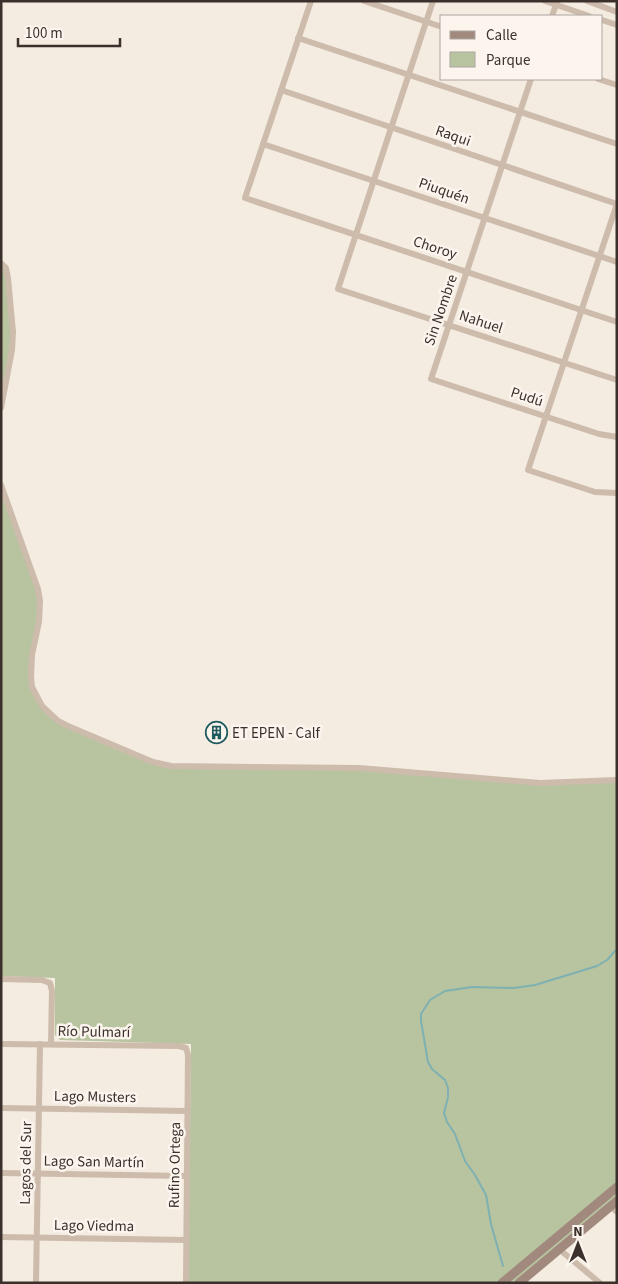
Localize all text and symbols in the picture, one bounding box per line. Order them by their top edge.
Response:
scale bar [18,15,120,47]
legend [440,15,603,80]
text: 100 m [25,23,63,44]
text: Calle [486,25,517,46]
text: Parque [486,50,530,71]
street label: Raqui [432,120,474,152]
street label: Piuquén [416,173,472,209]
street label: Choroy [410,231,460,265]
street label: Sin Nombre [419,272,463,348]
street label: Nahuel [456,305,506,339]
street label: Pudú [508,382,546,412]
building icon: ET EPEN - Calf [204,721,228,745]
place label: ET EPEN - Calf [232,723,321,744]
street label: Río Pulmarí [57,1021,132,1043]
street label: Lago Musters [54,1086,136,1108]
street label: Lagos del Sur [15,1120,37,1205]
street label: Rufino Ortega [164,1122,186,1208]
street label: Lago San Martín [43,1151,145,1173]
street label: Lago Viedma [54,1215,134,1237]
north arrow [553,1219,603,1269]
text: N [573,1222,583,1242]

